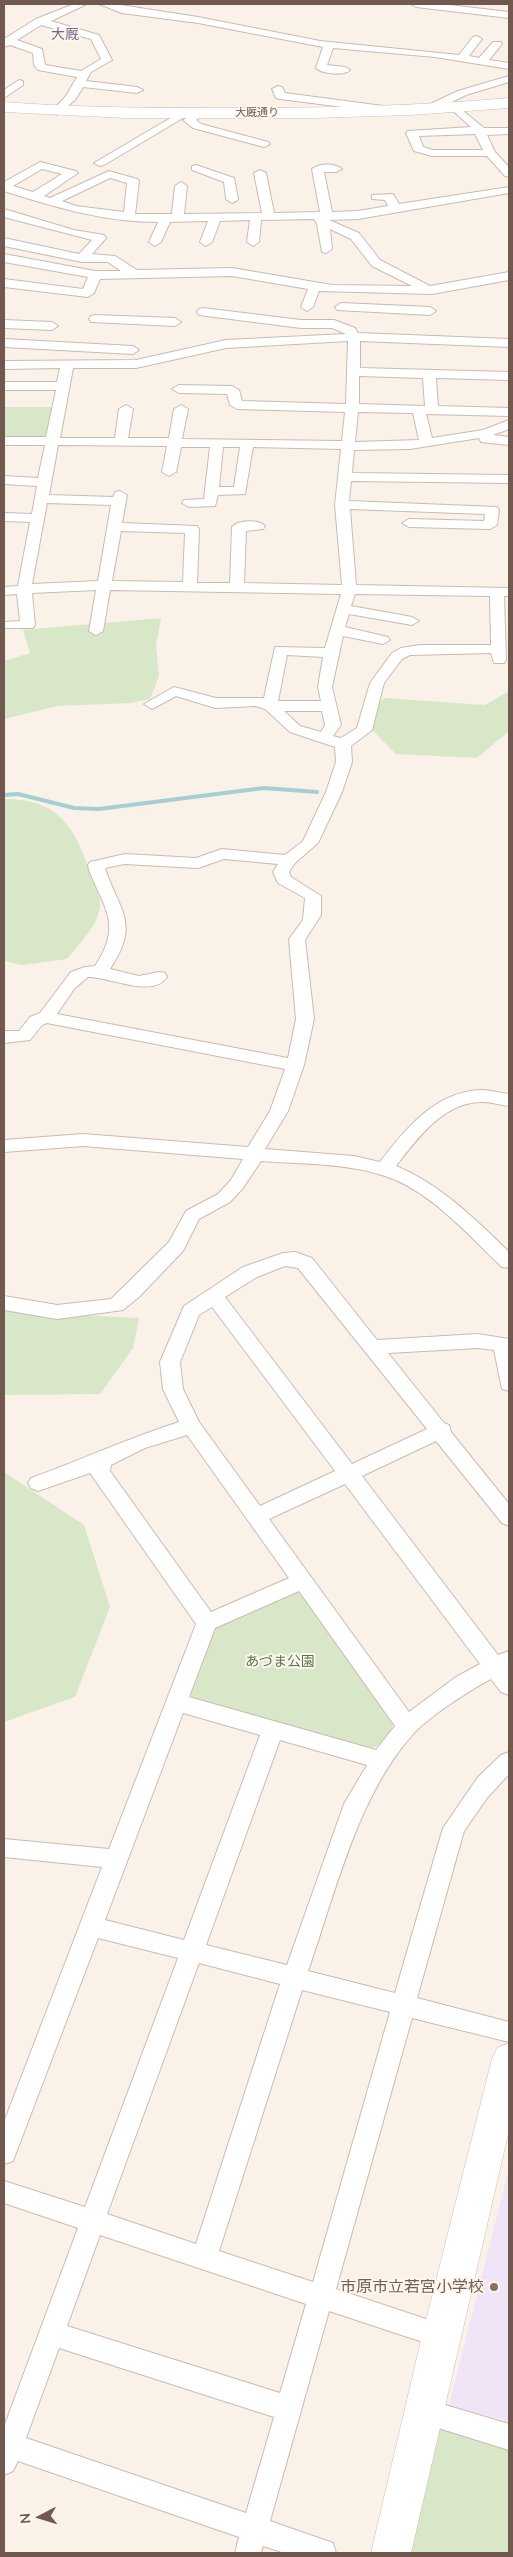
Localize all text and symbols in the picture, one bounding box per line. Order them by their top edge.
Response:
district label: 大厩 [51,27,79,43]
street label: 大厩通り [235,106,279,120]
park label: あづま公園 [245,1654,315,1670]
place label: 市原市立若宮小学校 [340,2277,484,2297]
marker: 市原市立若宮小学校 [488,2281,500,2293]
north arrow [15,2492,65,2542]
text: N [16,2512,34,2524]

